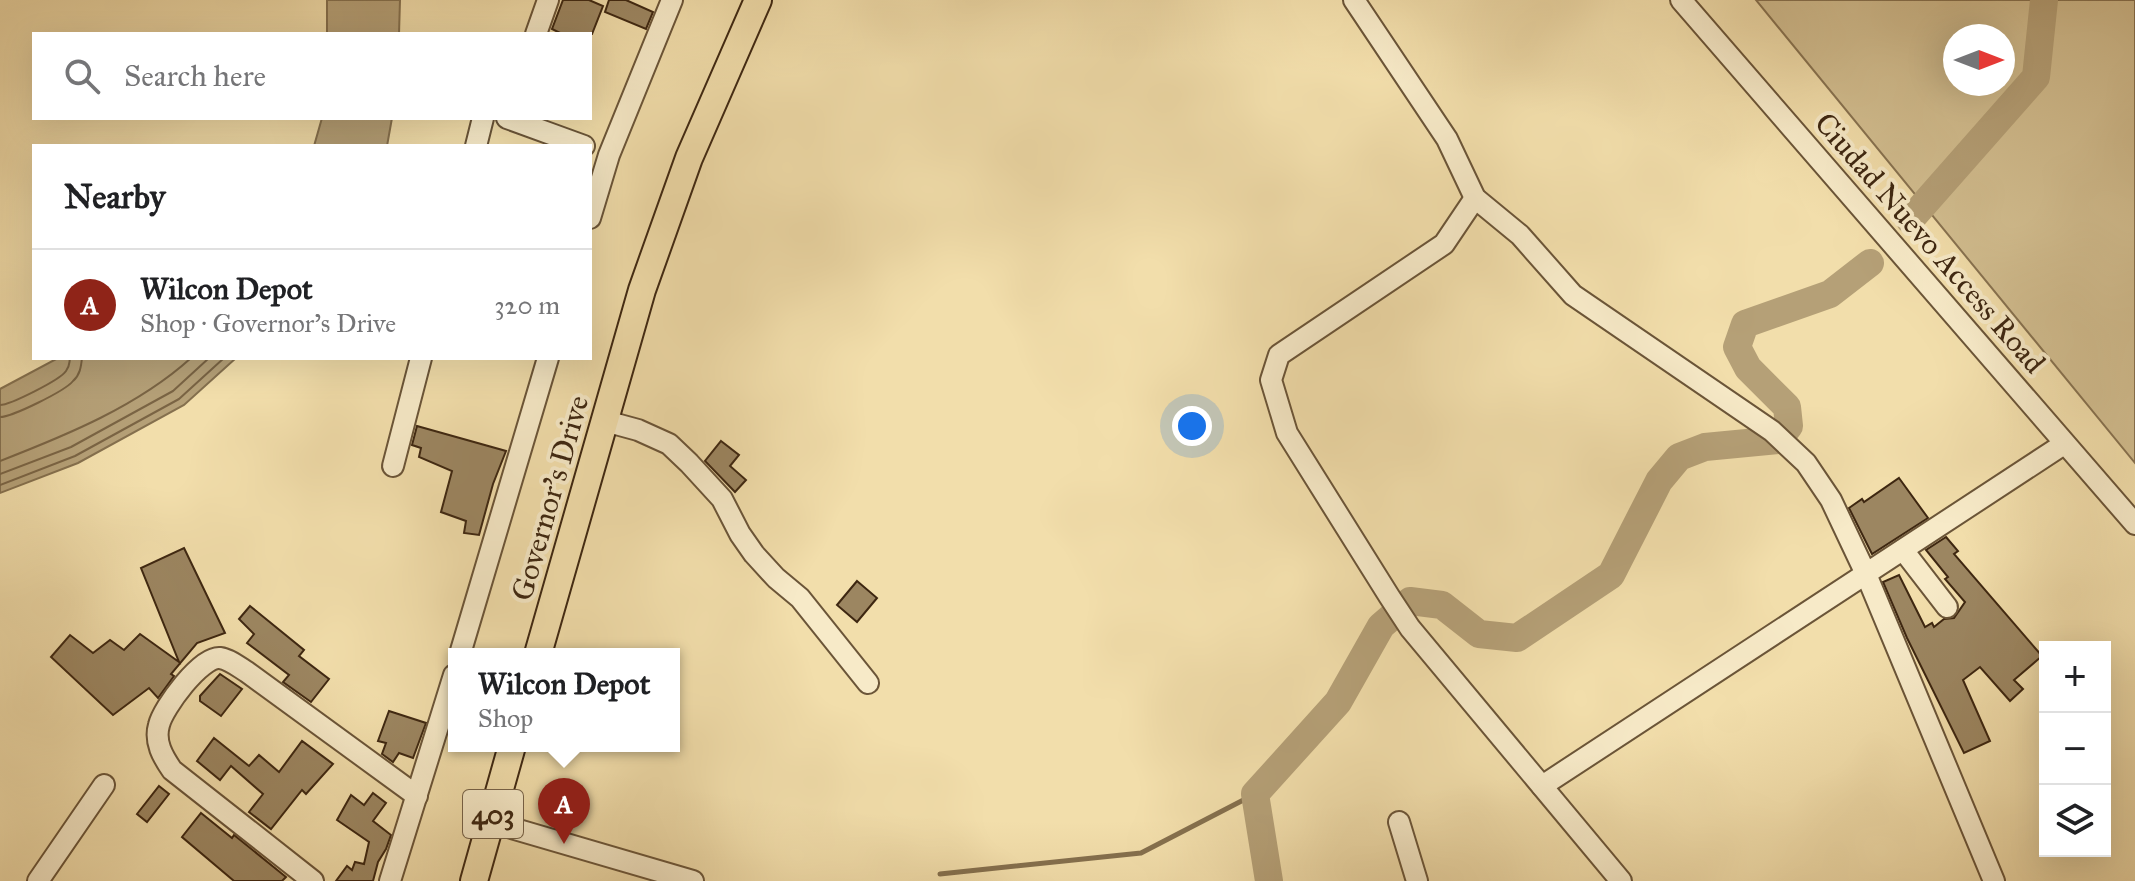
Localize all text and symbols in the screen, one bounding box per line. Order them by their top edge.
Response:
north arrow [1943,24,2015,96]
search box [32,32,592,120]
icon: search [60,54,104,98]
text: Search here [124,58,266,94]
street label: Ciudad Nuevo Access Road [1807,105,2053,381]
text: Nearby [64,176,166,217]
text: Wilcon Depot [140,271,313,307]
text: A [81,289,99,321]
text: 320 m [494,289,560,321]
text: Shop · Governor's Drive [140,307,396,339]
street label: Governor's Drive [504,391,596,605]
your location [1172,406,1212,446]
map controls [2039,641,2111,857]
button: + [2039,641,2111,713]
popup [448,648,680,752]
text: Wilcon Depot [478,666,650,702]
text: Shop [478,702,533,734]
button: − [2039,713,2111,785]
pin: A [538,778,590,844]
button: layers [2039,785,2111,857]
road number: 403 [463,790,523,838]

